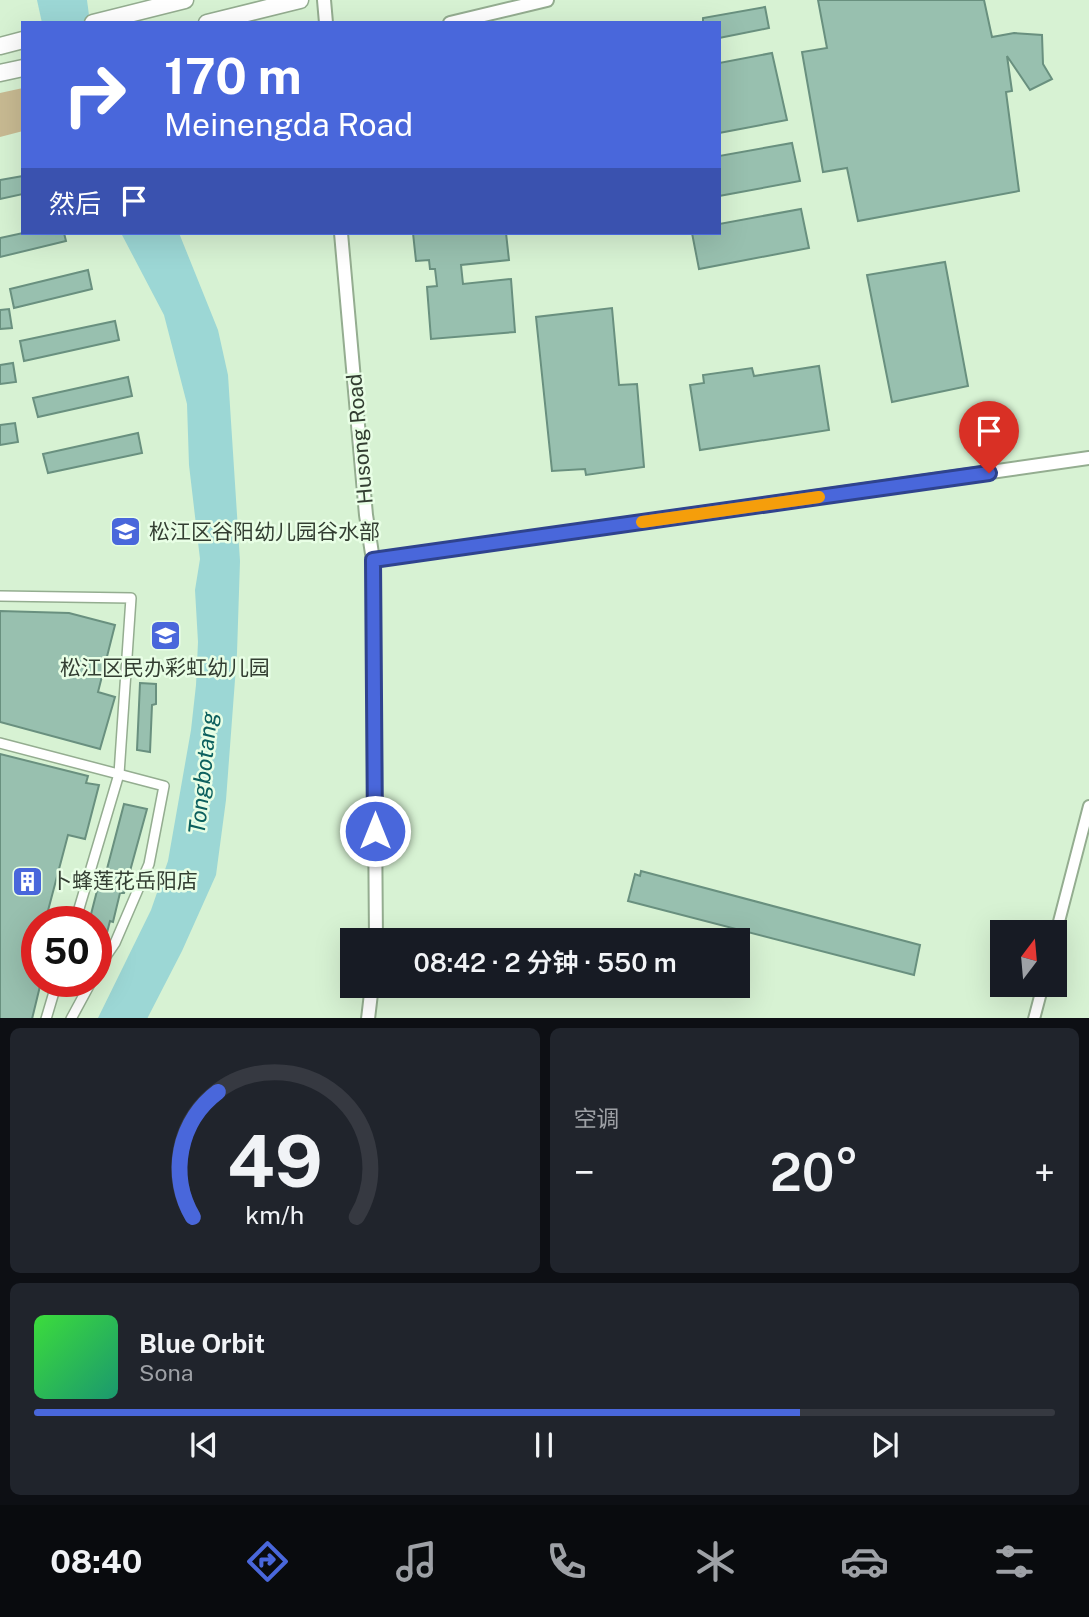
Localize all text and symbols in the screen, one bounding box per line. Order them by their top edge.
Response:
text: 170 m [164,47,302,105]
icon: right [49,49,140,140]
text: Meinengda Road [164,106,413,143]
icon: arrive [115,182,153,220]
text: 然后 [49,188,101,219]
street label: Husong Road [341,373,378,505]
pin [959,401,1019,473]
icon: arrive [970,412,1008,450]
school or university icon: 松江区谷阳幼儿园谷水部 [109,515,143,549]
place label: 松江区谷阳幼儿园谷水部 [149,519,380,544]
school or university icon: 松江区民办彩虹幼儿园 [148,619,182,653]
place label: 松江区民办彩虹幼儿园 [60,655,270,680]
water label: Tongbotang [183,710,222,836]
position arrow [338,794,412,868]
building icon: 卜蜂莲花岳阳店 [11,864,45,898]
place label: 卜蜂莲花岳阳店 [51,868,198,893]
speed limit sign: 50 [21,906,112,997]
north arrow [990,920,1068,998]
map controls [990,920,1067,997]
text: 08:42 · 2 分钟 · 550 m [413,947,677,978]
text: 空调 [574,1105,620,1132]
text: 49 [227,1118,323,1203]
text: 20° [770,1142,859,1203]
text: − [574,1150,595,1195]
text: + [1034,1150,1055,1195]
text: km/h [245,1199,304,1229]
text: Blue Orbit [139,1328,265,1359]
text: Sona [139,1359,193,1386]
icon: previous [185,1426,223,1464]
icon: pause [525,1426,563,1464]
icon: next [866,1426,904,1464]
icon: directions [243,1537,292,1586]
icon: music [392,1537,441,1586]
icon: phone [542,1537,591,1586]
icon: climate [691,1537,740,1586]
icon: car [840,1537,889,1586]
icon: filters [990,1537,1039,1586]
text: 08:40 [50,1543,142,1580]

